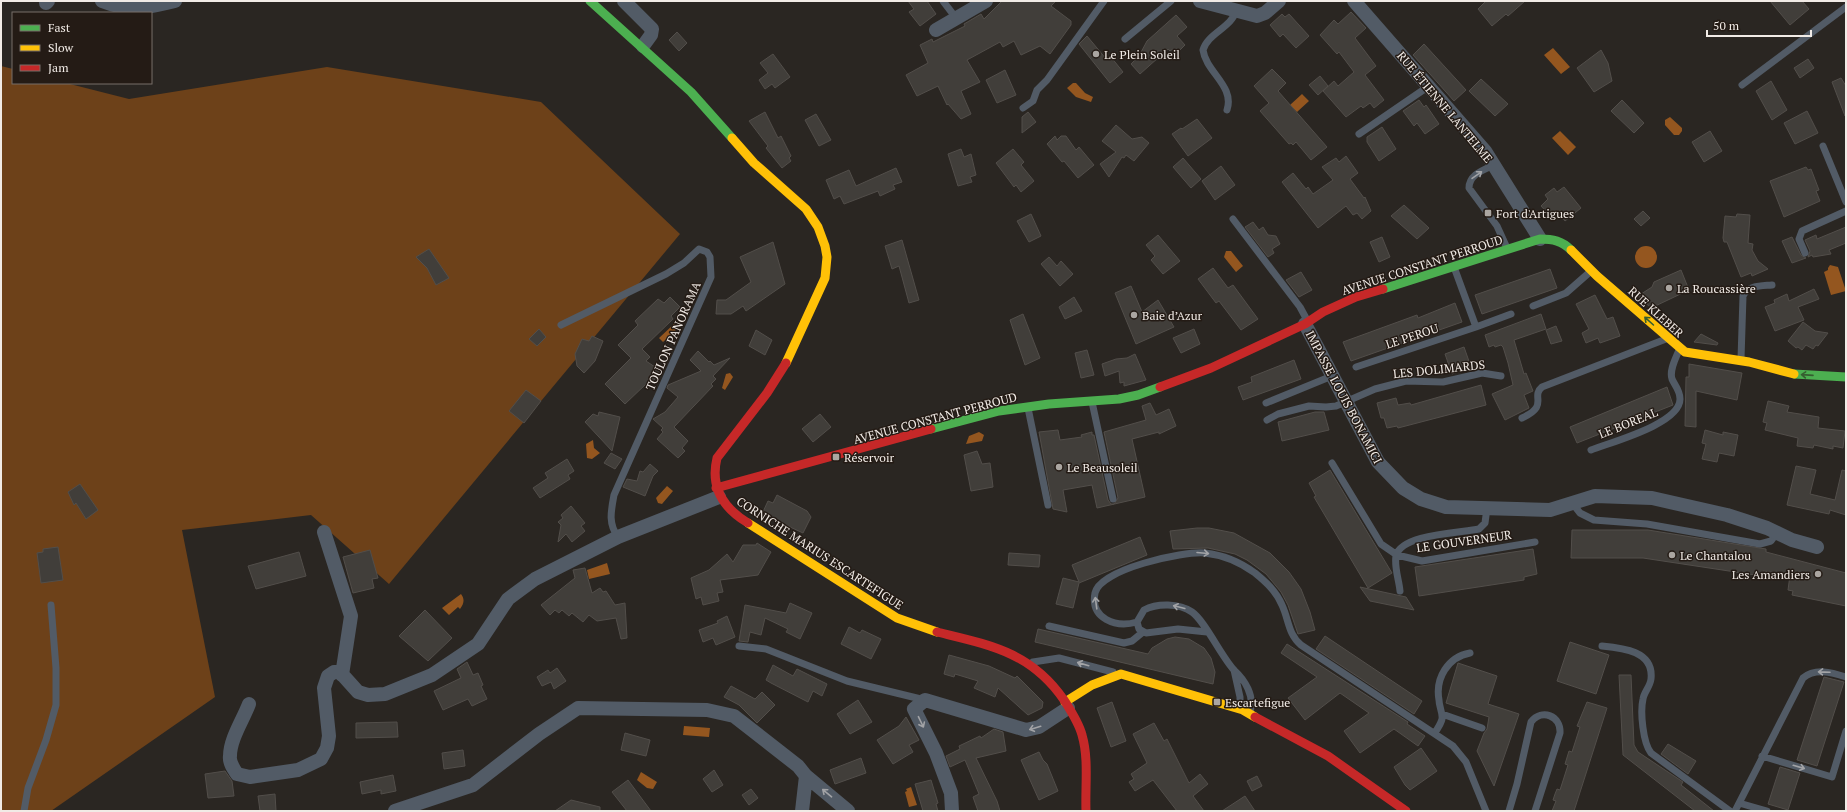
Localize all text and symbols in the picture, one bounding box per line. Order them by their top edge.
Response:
legend [12,12,152,84]
scale bar [1707,12,1811,38]
text: 50 m [1713,18,1740,33]
text: Fast [48,20,71,35]
text: Slow [48,40,74,55]
place label: Le Plein Soleil [1104,47,1180,62]
street label: RUE ÉTIENNE LANTELME [1394,48,1496,166]
marker: Le Plein Soleil [1091,49,1101,59]
text: Jam [48,60,69,75]
one-way arrow [1472,171,1483,179]
place label: Fort d'Artigues [1496,206,1574,221]
marker: Fort d'Artigues [1483,208,1493,218]
street label: AVENUE CONSTANT PERROUD [1339,232,1505,298]
street label: TOULON PANORAMA [642,279,704,393]
place label: La Roucassière [1677,281,1756,296]
street label: RUE KLEBER [1625,283,1687,341]
marker: La Roucassière [1664,283,1674,293]
place label: Baie d’Azur [1142,308,1203,323]
marker: Baie d’Azur [1129,310,1139,320]
one-way arrow [1644,317,1654,326]
street label: LE PEROU [1384,320,1440,352]
street label: IMPASSE LOUIS BONAMICI [1303,328,1385,466]
street label: LES DOLIMARDS [1392,357,1486,381]
one-way arrow [1801,371,1814,378]
street label: AVENUE CONSTANT PERROUD [852,389,1018,447]
street label: LE BOREAL [1596,404,1660,442]
place label: Réservoir [844,450,895,465]
marker: Réservoir [831,452,841,462]
place label: Le Beausoleil [1067,460,1138,475]
marker: Le Beausoleil [1054,462,1064,472]
street label: CORNICHE MARIUS ESCARTEFIGUE [734,493,906,613]
street label: LE GOUVERNEUR [1415,527,1513,555]
place label: Le Chantalou [1680,548,1751,563]
one-way arrow [1196,550,1209,557]
marker: Le Chantalou [1667,550,1677,560]
place label: Les Amandiers [1732,567,1810,582]
marker: Les Amandiers [1813,569,1823,579]
one-way arrow [1092,597,1100,610]
one-way arrow [1173,603,1186,610]
one-way arrow [1077,660,1090,667]
one-way arrow [1818,668,1831,676]
place label: Escartefigue [1225,695,1290,710]
marker: Escartefigue [1212,697,1222,707]
one-way arrow [918,716,925,728]
one-way arrow [1028,725,1041,732]
one-way arrow [1792,764,1805,772]
one-way arrow [822,789,832,798]

